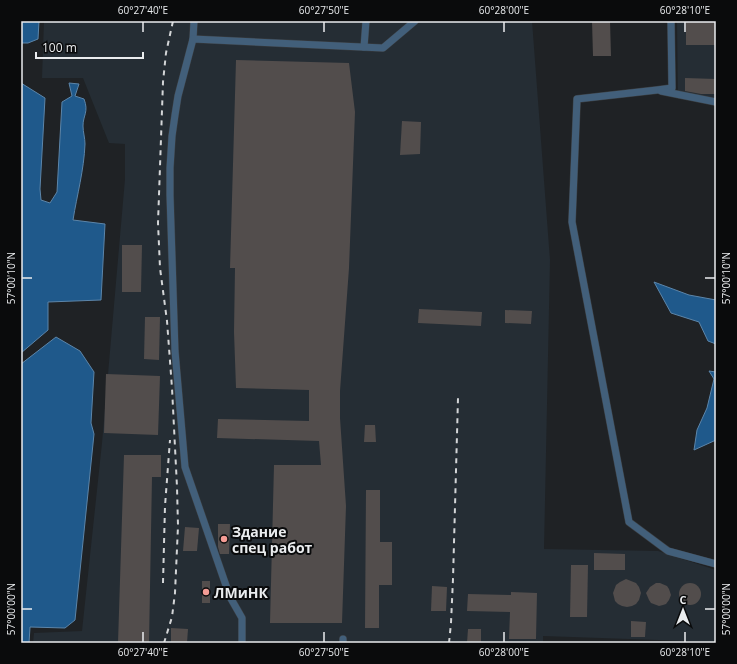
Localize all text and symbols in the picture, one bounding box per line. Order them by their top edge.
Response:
text: 60°27'40"E [118,3,168,17]
text: 60°27'50"E [299,3,349,17]
text: 60°28'00"E [479,3,529,17]
text: 60°28'10"E [660,3,710,17]
scale bar [36,34,143,60]
text: 100 m [42,39,77,56]
text: 57°00'10"N [4,252,18,304]
text: 57°00'10"N [719,252,733,304]
place label: Здание спец работ [232,522,313,557]
marker: Здание спец работ [219,534,229,544]
text: 57°00'00"N [4,583,18,635]
place label: ЛМиНК [214,583,268,602]
text: 57°00'00"N [719,583,733,635]
marker: ЛМиНК [201,587,211,597]
north arrow [663,590,703,630]
text: С [679,592,687,607]
text: 60°27'40"E [118,645,168,659]
text: 60°27'50"E [299,645,349,659]
text: 60°28'00"E [479,645,529,659]
text: 60°28'10"E [660,645,710,659]

